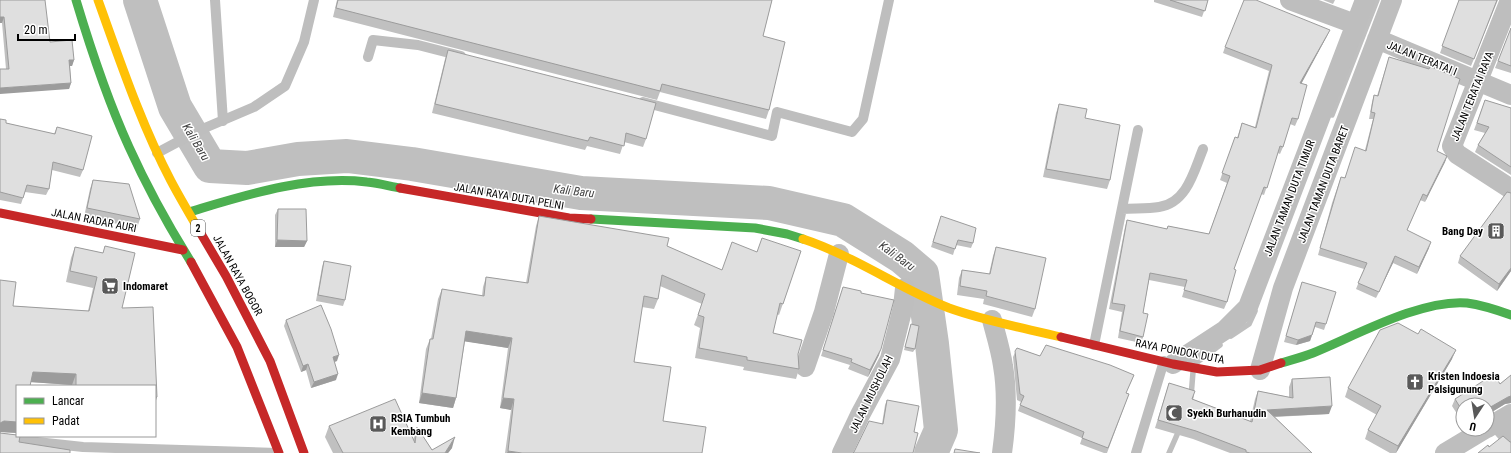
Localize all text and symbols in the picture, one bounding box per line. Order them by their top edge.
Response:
scale bar [18,16,75,42]
text: 20 m [24,23,48,37]
street label: JALAN TERATAI I [1385,38,1459,78]
street label: JALAN TERATAI RAYA [1449,49,1497,143]
water label: Kali Baru [179,121,213,164]
street label: JALAN TAMAN DUTA BARET [1295,124,1352,244]
street label: JALAN TAMAN DUTA TIMUR [1261,138,1318,258]
street label: JALAN RAYA DUTA PELNI [453,180,565,213]
water label: Kali Baru [553,182,596,200]
street label: JALAN RADAR AURI [50,206,138,235]
road number: 2 [191,220,205,236]
building icon: Bang Day [1486,221,1506,241]
place label: Bang Day [1442,225,1483,238]
street label: JALAN RAYA BOGOR [210,233,265,318]
water label: Kali Baru [876,238,918,274]
supermarket icon: Indomaret [100,276,120,296]
place label: Indomaret [123,280,168,293]
street label: RAYA PONDOK DUTA [1134,336,1226,367]
street label: JALAN MUSHOLAH [847,353,896,435]
place label: Kristen Indoesia Palsigunung [1428,370,1500,396]
church icon: Kristen Indoesia Palsigunung [1405,372,1425,392]
legend [16,385,156,437]
text: Lancar [52,394,85,408]
north arrow [1455,397,1495,437]
mosque icon: Syekh Burhanudin [1164,403,1184,423]
place label: Syekh Burhanudin [1187,407,1267,420]
place label: RSIA Tumbuh Kembang [391,412,450,438]
text: Padat [52,414,80,428]
hospital icon: RSIA Tumbuh Kembang [368,414,388,434]
text: U [1469,419,1477,433]

